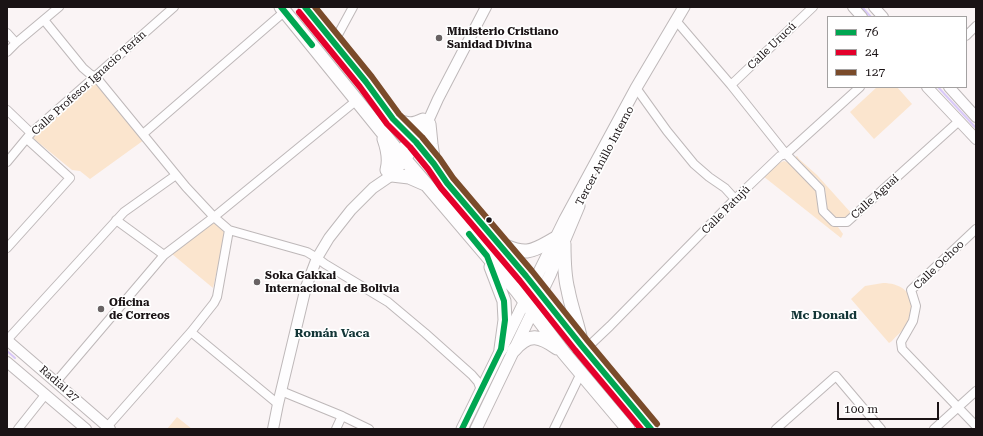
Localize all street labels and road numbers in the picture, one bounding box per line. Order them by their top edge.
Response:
street label: Calle Urucú [745,20,799,72]
street label: Calle Profesor Ignacio Terán [29,28,149,138]
street label: Tercer Anillo Interno [573,104,637,208]
street label: Calle Aguaí [848,172,902,222]
street label: Calle Patujú [699,183,753,237]
street label: Calle Ochoo [911,238,967,292]
street label: Radial 27 [36,363,82,405]

